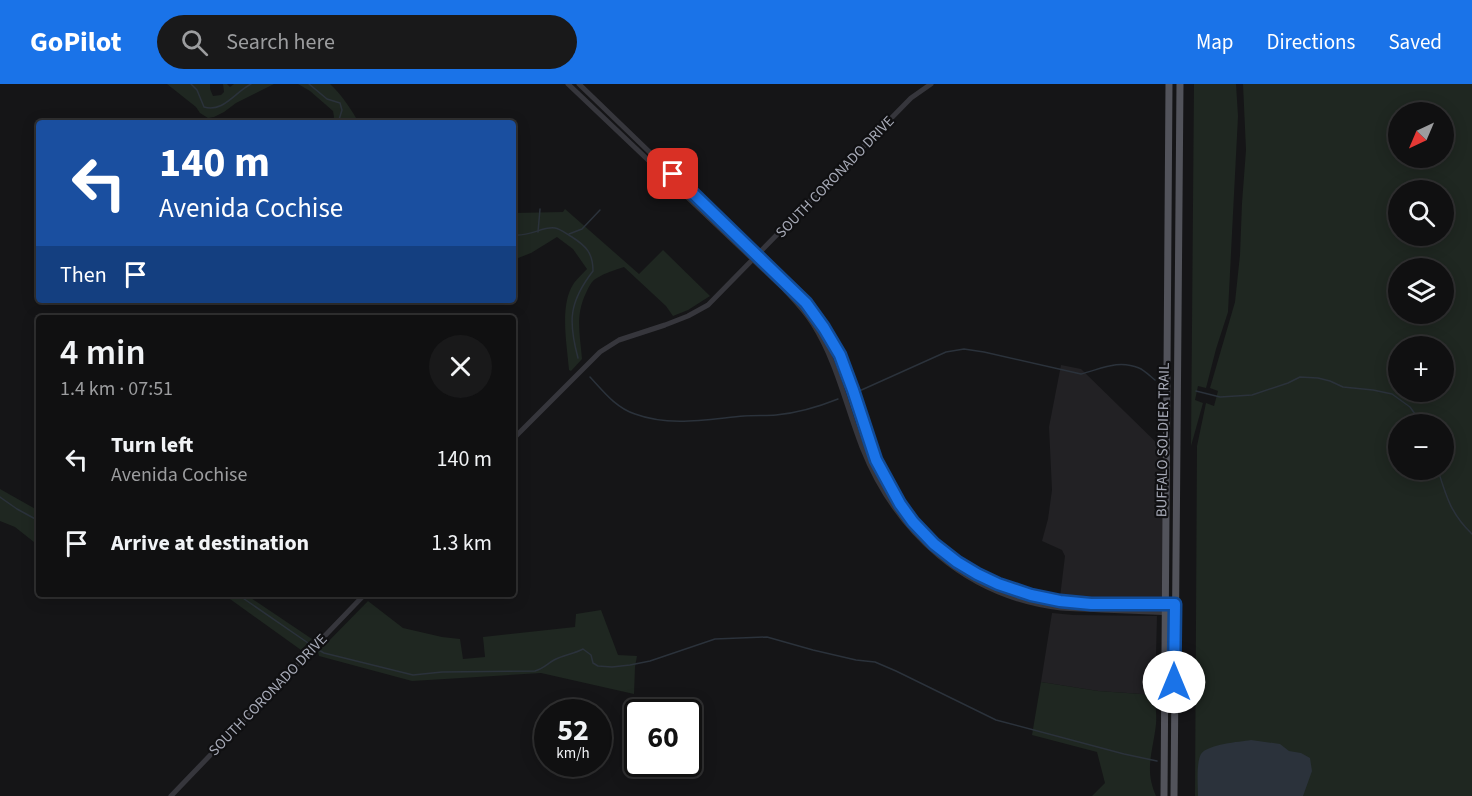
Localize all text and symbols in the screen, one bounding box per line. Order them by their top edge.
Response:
search box [157,15,577,69]
text: GoPilot [30,22,121,62]
icon: search [178,26,211,59]
text: Search here [226,26,335,58]
text: Map [1196,27,1234,57]
text: Directions [1267,27,1355,57]
text: Saved [1388,27,1442,57]
north arrow [1388,102,1454,168]
map controls [1388,102,1454,480]
street label: SOUTH CORONADO DRIVE [771,111,899,243]
text: 140 m [159,133,270,193]
icon: left [60,144,138,222]
pin [647,148,698,199]
icon: arrive [656,157,689,190]
button: search [1388,180,1454,246]
text: Avenida Cochise [159,189,343,228]
icon: arrive [119,258,152,291]
button: layers [1388,258,1454,324]
text: Then [60,259,107,291]
text: 4 min [60,327,146,378]
button: close [429,335,492,398]
button: + [1388,336,1454,402]
street label: BUFFALO SOLDIER TRAIL [1151,363,1175,517]
text: 1.4 km · 07:51 [60,375,173,403]
button: − [1388,414,1454,480]
text: Turn left [111,429,193,461]
icon: left [60,443,93,476]
text: 140 m [437,443,492,475]
text: Avenida Cochise [111,461,247,489]
icon: arrive [60,527,93,560]
text: Arrive at destination [111,527,309,559]
text: 1.3 km [431,527,492,559]
street label: SOUTH CORONADO DRIVE [204,629,332,761]
position arrow [1142,650,1206,714]
speed limit sign: 60 [624,699,702,777]
text: 52 [557,709,589,752]
text: km/h [556,743,590,764]

